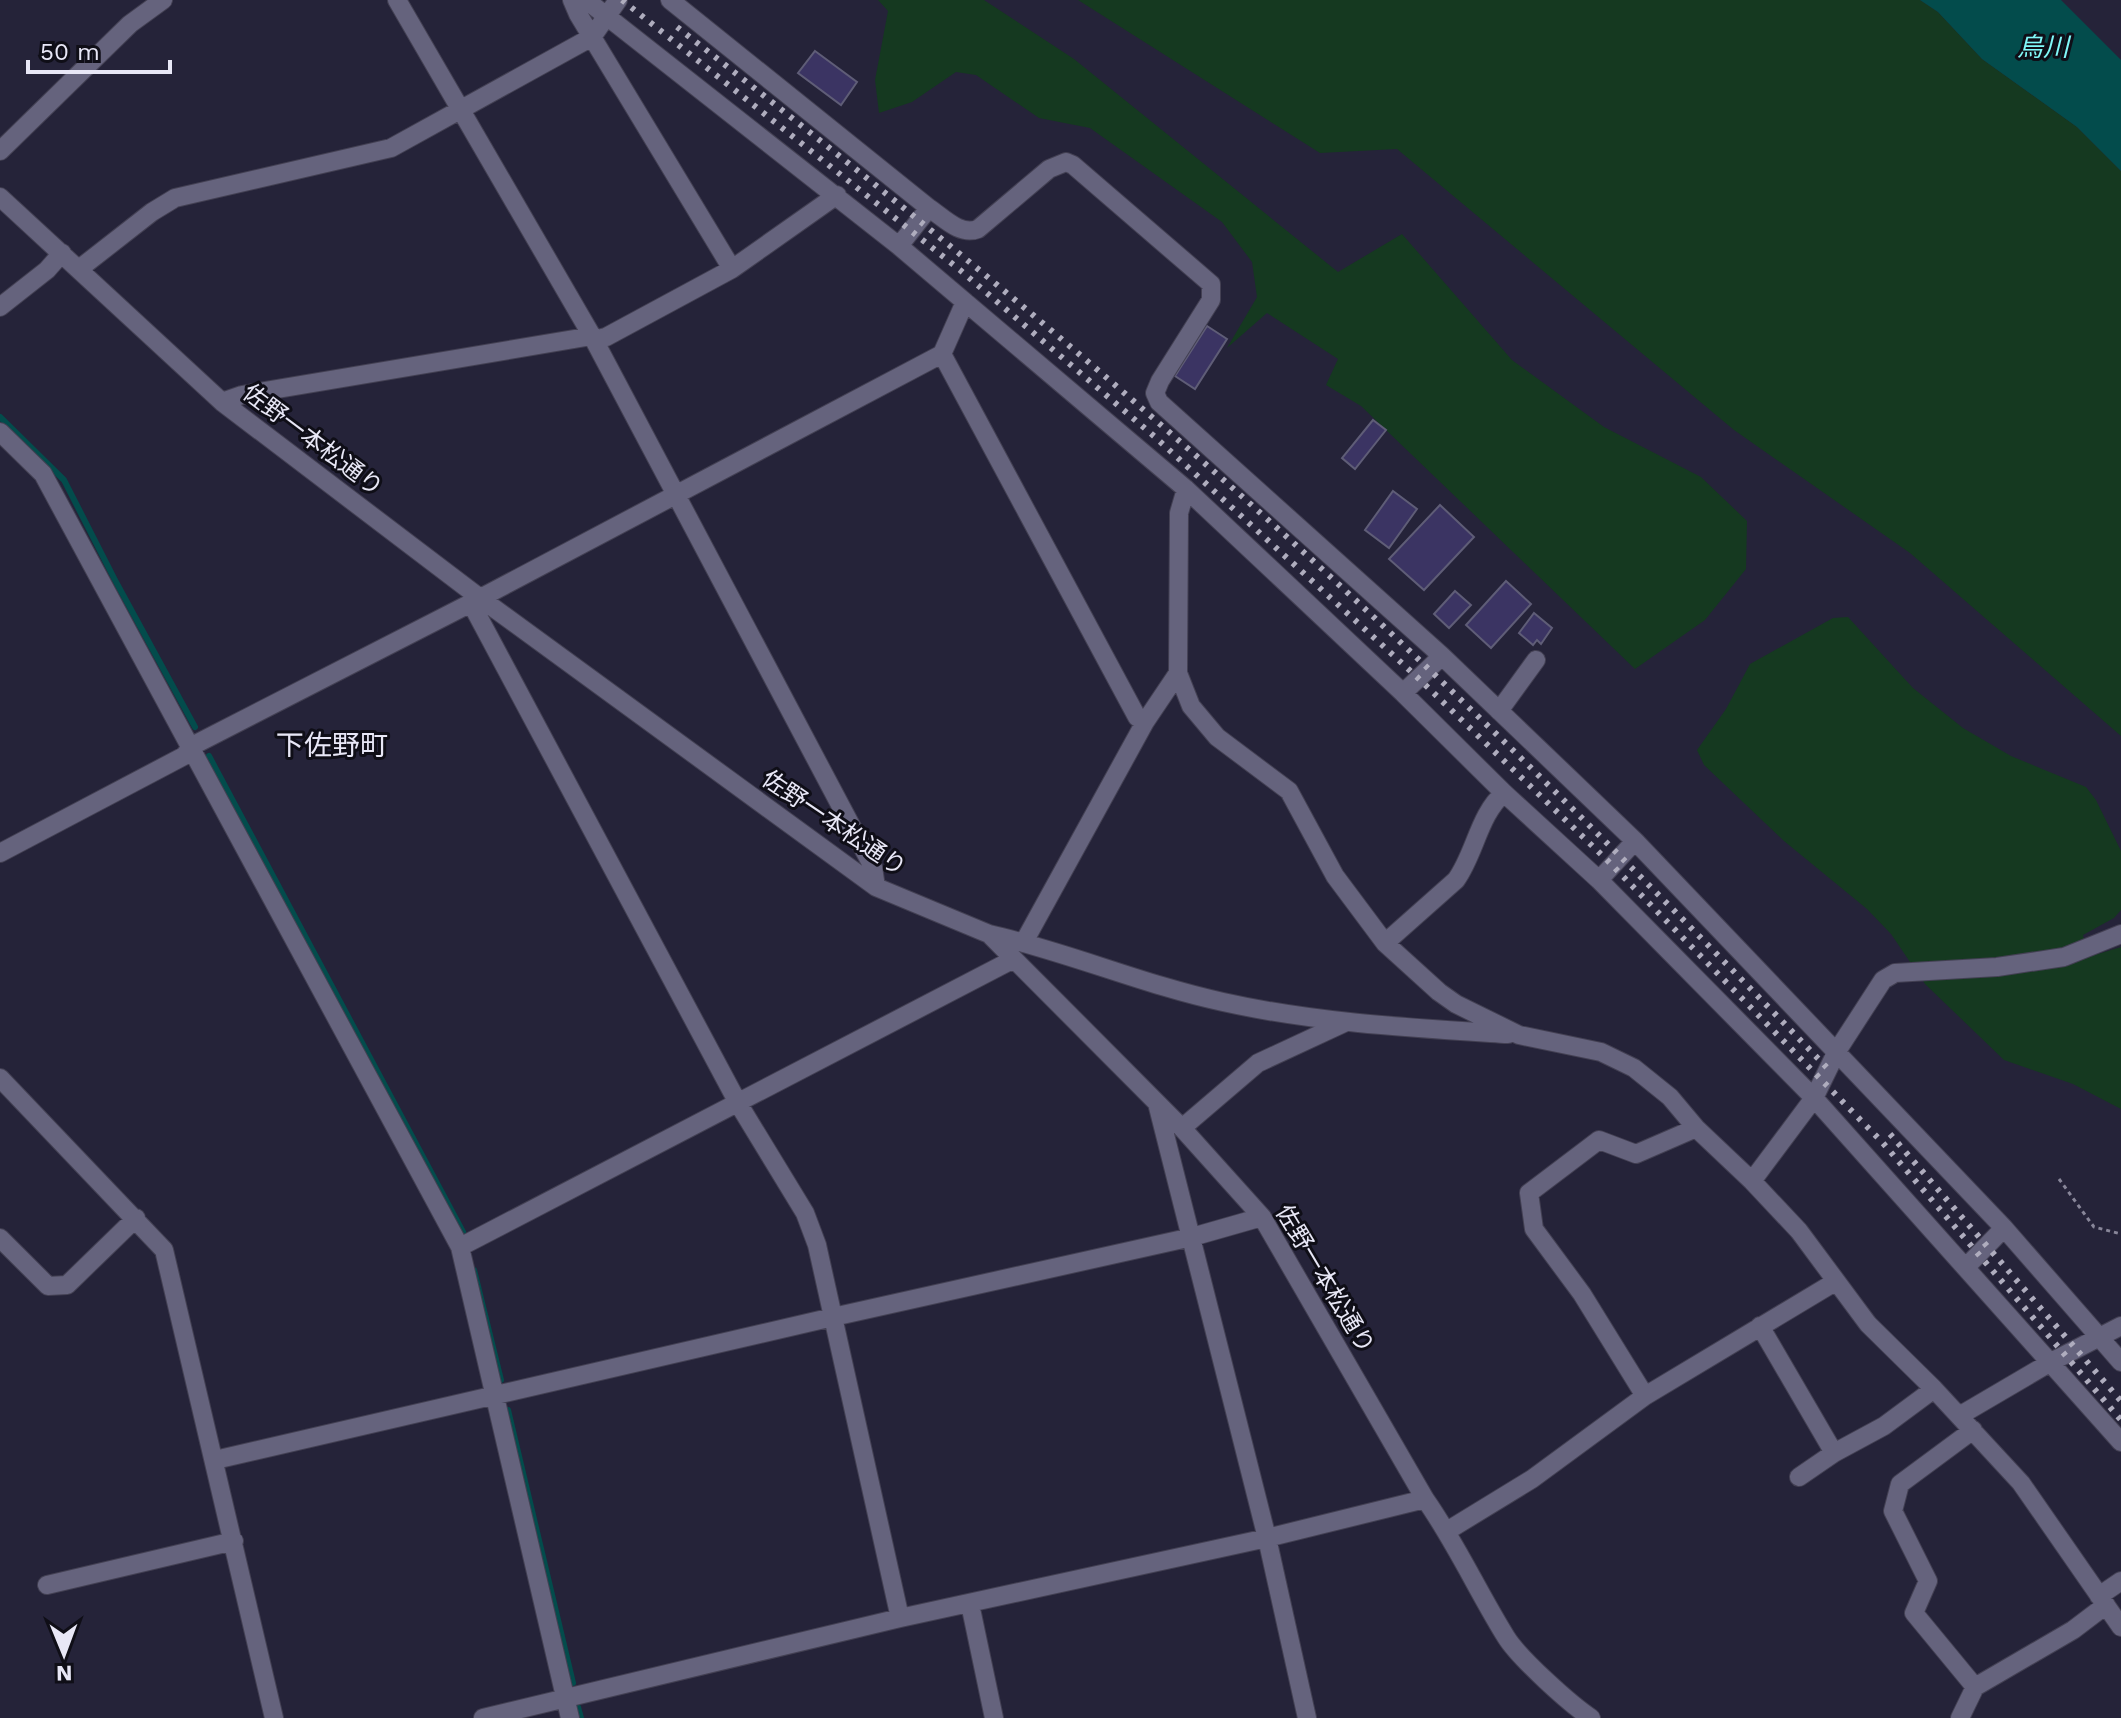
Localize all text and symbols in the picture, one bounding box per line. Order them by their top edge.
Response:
scale bar [28,24,170,74]
water label: 烏川 [2017,32,2072,62]
text: 50 m [40,38,100,66]
street label: 佐野一本松通り [237,378,389,502]
district label: 下佐野町 [276,729,388,762]
street label: 佐野一本松通り [757,764,911,882]
street label: 佐野一本松通り [1270,1200,1380,1358]
north arrow [24,1614,104,1694]
text: N [56,1661,73,1686]

